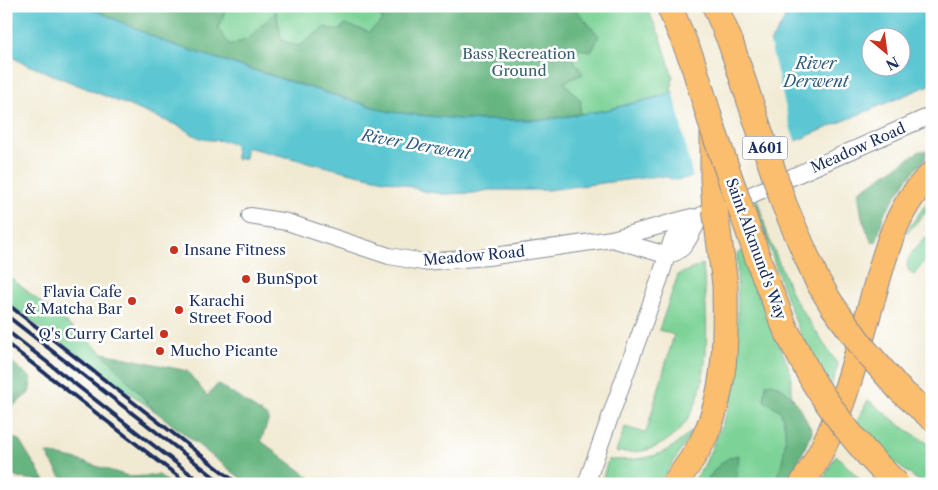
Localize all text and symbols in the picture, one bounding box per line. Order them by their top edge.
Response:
north arrow [860,28,910,78]
park label: Bass Recreation Ground [462,44,576,80]
water label: River Derwent [782,53,850,91]
text: N [883,53,902,74]
street label: Meadow Road [807,118,908,177]
water label: River Derwent [358,124,473,164]
road number: A601 [742,136,788,160]
street label: Saint Alkmund's Way [722,175,791,323]
place label: Insane Fitness [184,240,286,259]
street label: Meadow Road [422,242,526,269]
marker: Insane Fitness [168,244,180,256]
place label: BunSpot [256,269,318,288]
marker: BunSpot [240,273,252,285]
place label: Flavia Cafe & Matcha Bar [24,282,123,318]
place label: Karachi Street Food [189,291,272,327]
marker: Flavia Cafe & Matcha Bar [126,295,138,307]
marker: Karachi Street Food [173,304,185,316]
place label: Q's Curry Cartel [39,324,155,343]
marker: Q's Curry Cartel [158,328,170,340]
place label: Mucho Picante [170,341,278,360]
marker: Mucho Picante [154,345,166,357]

